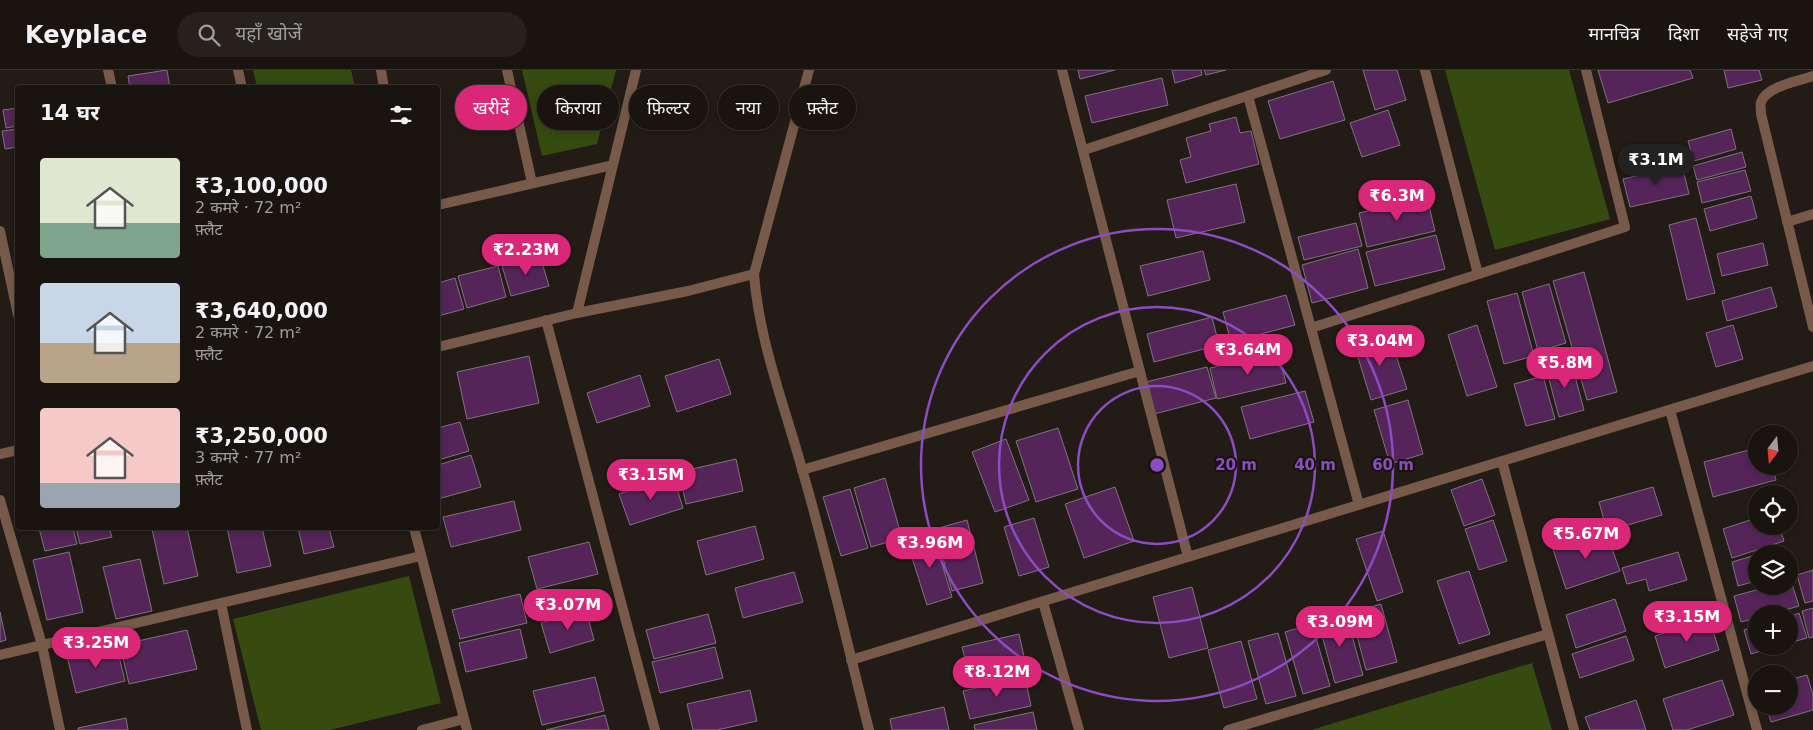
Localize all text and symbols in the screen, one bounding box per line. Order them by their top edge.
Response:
search box [177,12,527,57]
text: Keyplace [25,21,147,49]
icon: search [195,21,223,49]
text: यहाँ खोजें [235,22,302,44]
text: मानचित्र [1589,23,1640,44]
text: दिशा [1668,23,1699,44]
text: सहेजे गए [1727,23,1788,44]
chip: खरीदें [455,85,527,130]
chip: किराया [537,85,619,130]
chip: फ़िल्टर [629,85,708,130]
chip: नया [718,85,779,130]
chip: फ़्लैट [789,85,856,130]
text: 14 घर [40,101,99,125]
icon: filters [387,101,415,129]
pin: ₹3.1M [1621,144,1691,186]
text: ₹3.1M [1628,150,1684,169]
text: ₹3,100,000 [195,174,328,198]
icon: home [80,178,140,238]
pin: ₹6.3M [1362,180,1432,222]
text: ₹6.3M [1369,186,1425,205]
text: 2 कमरे · 72 m² [195,198,301,217]
text: फ़्लैट [195,220,223,239]
pin: ₹2.23M [485,234,567,276]
text: ₹2.23M [493,240,559,259]
text: ₹3,640,000 [195,299,328,323]
icon: home [80,303,140,363]
text: 2 कमरे · 72 m² [195,323,301,342]
pin: ₹3.04M [1339,324,1421,367]
text: ₹3.04M [1347,331,1413,350]
pin: ₹3.64M [1207,334,1289,376]
text: ₹3.64M [1215,340,1281,359]
text: फ़्लैट [195,345,223,364]
pin: ₹5.8M [1530,346,1600,389]
text: ₹5.8M [1537,353,1593,372]
text: ₹3,250,000 [195,424,328,448]
north arrow [1748,425,1798,475]
map controls [1748,425,1798,715]
icon: home [80,428,140,488]
text: 3 कमरे · 77 m² [195,448,301,467]
centre of rings [1148,456,1166,474]
text: 20 m [1215,456,1257,474]
text: 40 m [1294,456,1336,474]
text: 60 m [1372,456,1414,474]
pin: ₹3.15M [610,458,692,501]
text: ₹3.15M [618,465,684,484]
text: फ़्लैट [195,470,223,489]
button: locate [1748,485,1798,535]
pin: ₹5.67M [1545,518,1627,560]
text: ₹5.67M [1553,524,1619,543]
pin: ₹3.96M [889,526,971,569]
text: ₹3.96M [897,533,963,552]
button: layers [1748,545,1798,595]
pin: ₹3.07M [527,588,609,631]
text: ₹3.07M [535,595,601,614]
pin: ₹3.15M [1646,600,1728,643]
button: + [1748,605,1798,655]
pin: ₹3.09M [1299,606,1381,648]
text: ₹3.15M [1654,607,1720,626]
text: ₹3.09M [1307,612,1373,631]
pin: ₹3.25M [55,626,137,669]
text: ₹3.25M [63,633,129,652]
pin: ₹8.12M [956,656,1038,698]
text: ₹8.12M [964,662,1030,681]
button: − [1748,665,1798,715]

